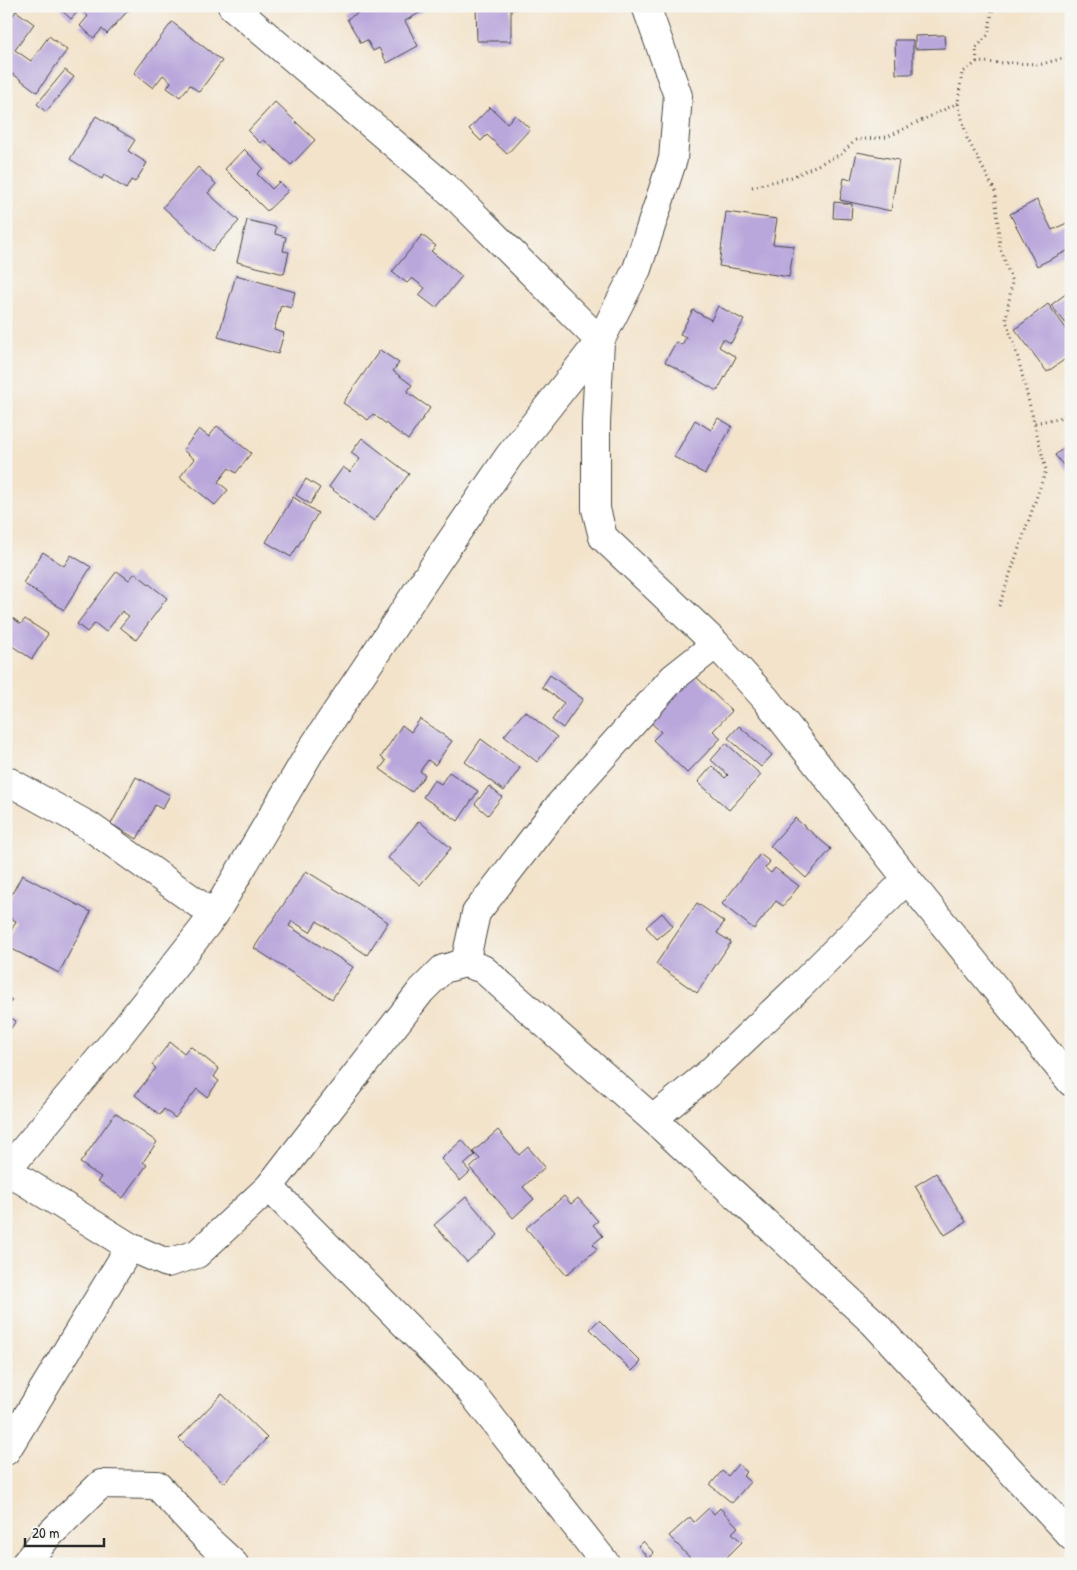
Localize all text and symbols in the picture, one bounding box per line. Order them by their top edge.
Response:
scale bar [25,1515,104,1547]
text: 20 m [32,1522,59,1543]

